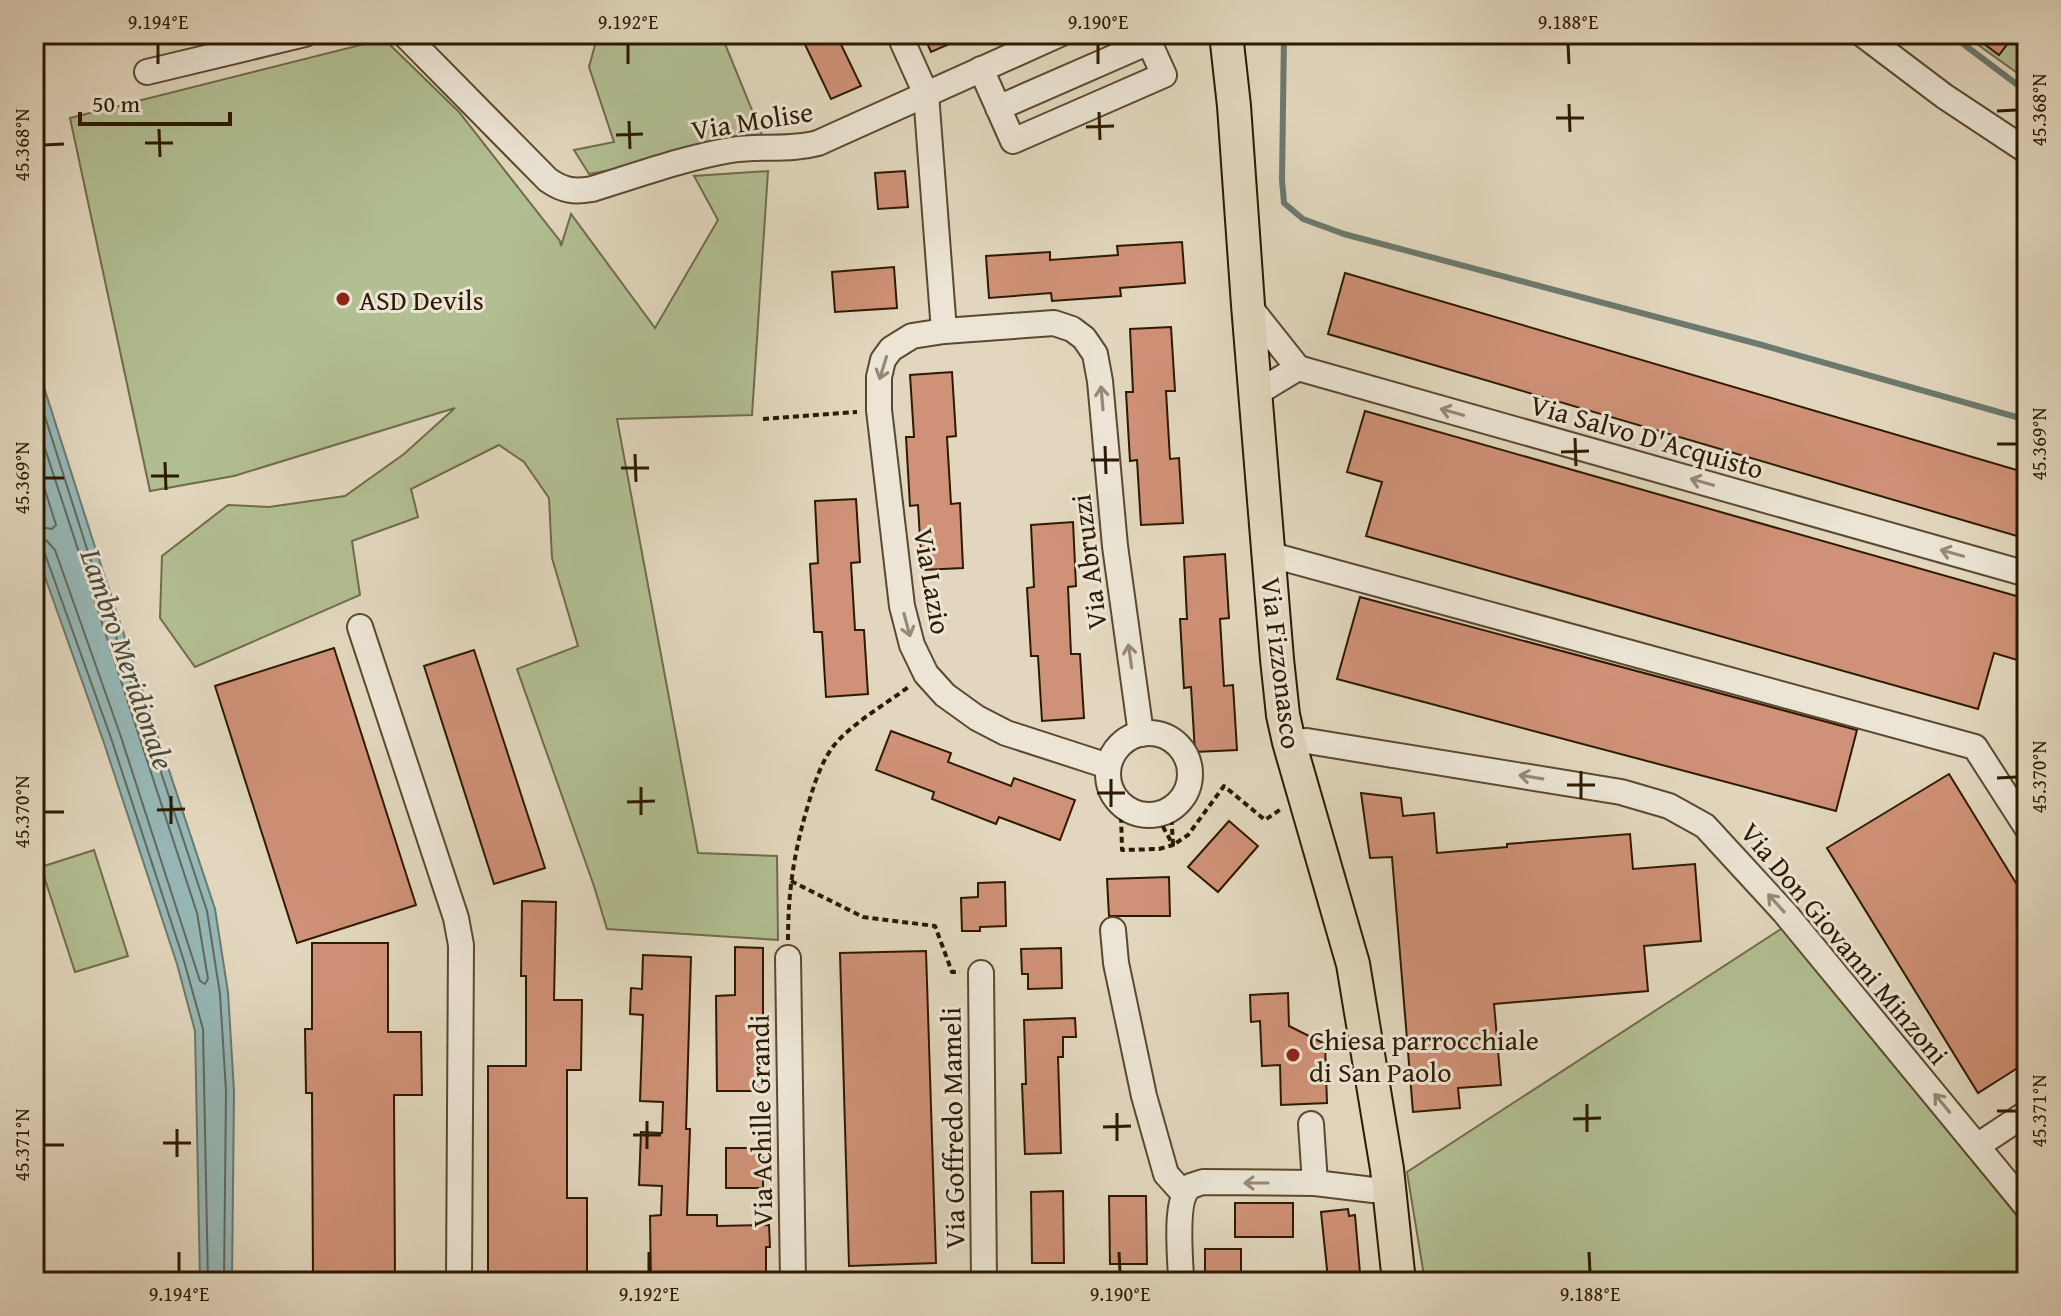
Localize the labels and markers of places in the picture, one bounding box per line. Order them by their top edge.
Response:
place label: ASD Devils [359,279,484,320]
marker: ASD Devils [334,290,352,308]
place label: Chiesa parrocchiale di San Paolo [1309,1019,1539,1092]
marker: Chiesa parrocchiale di San Paolo [1284,1046,1302,1064]

